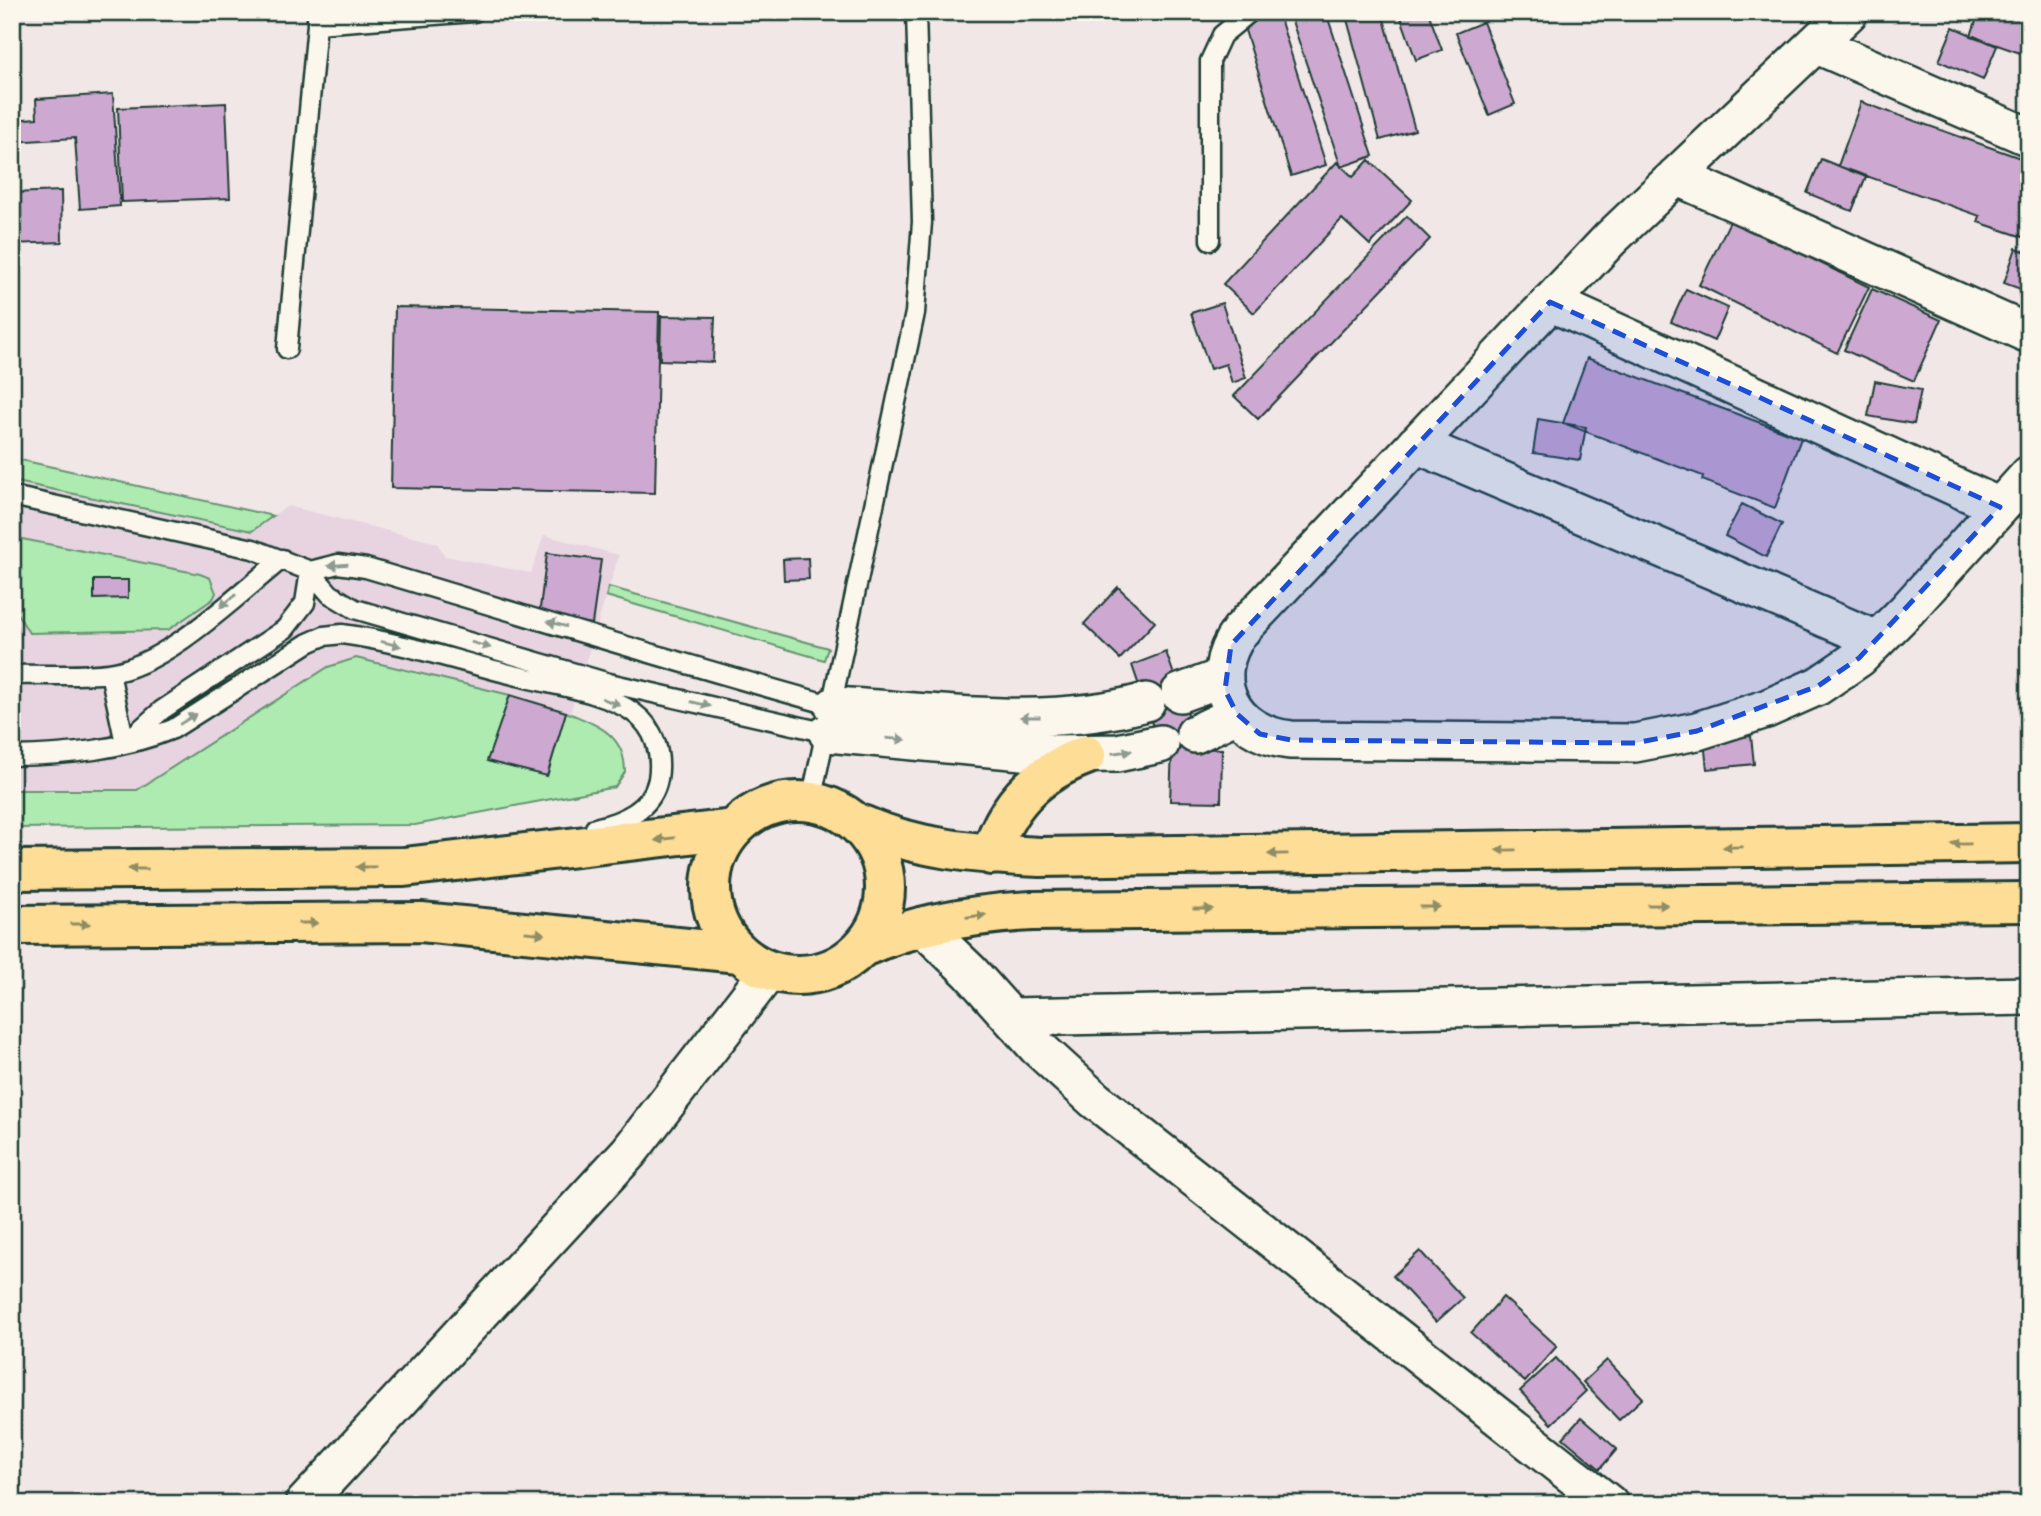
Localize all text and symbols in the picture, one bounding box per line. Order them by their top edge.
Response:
one-way arrow [327,560,349,571]
one-way arrow [220,594,238,609]
one-way arrow [546,618,567,628]
one-way arrow [380,639,402,650]
one-way arrow [471,641,492,651]
one-way arrow [601,697,622,708]
one-way arrow [690,698,712,709]
one-way arrow [1018,711,1040,723]
one-way arrow [179,712,198,725]
one-way arrow [885,734,907,745]
one-way arrow [1111,746,1133,757]
one-way arrow [654,833,676,844]
one-way arrow [1949,838,1971,849]
one-way arrow [1722,841,1744,853]
one-way arrow [1494,844,1516,856]
one-way arrow [1267,848,1289,859]
one-way arrow [354,861,376,873]
one-way arrow [127,863,149,875]
one-way arrow [1647,899,1669,911]
one-way arrow [1420,901,1442,913]
one-way arrow [1192,903,1214,915]
one-way arrow [965,910,987,921]
one-way arrow [297,917,319,929]
one-way arrow [70,918,92,930]
one-way arrow [524,928,546,939]

